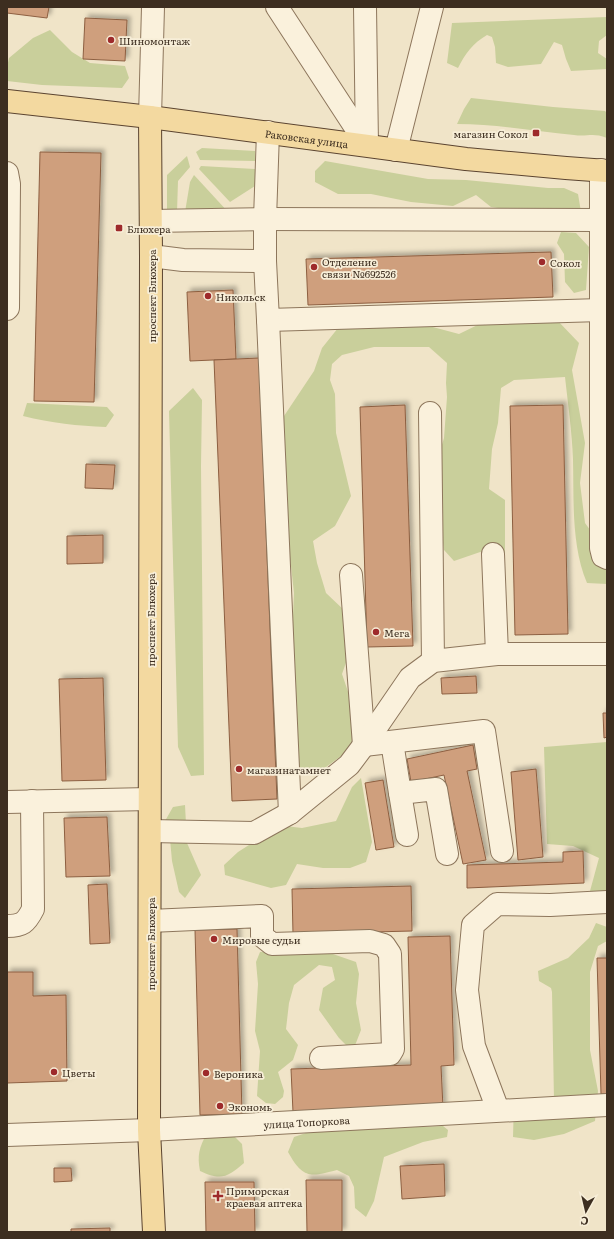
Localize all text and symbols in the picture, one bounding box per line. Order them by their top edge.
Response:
place label: Шиномонтаж [119,33,191,48]
marker: Шиномонтаж [106,35,116,45]
street label: Раковская улица [264,125,350,151]
place label: магазин Сокол [454,126,528,141]
marker: магазин Сокол [531,128,541,138]
place label: Блюхера [127,221,171,236]
marker: Блюхера [114,223,124,233]
street label: проспект Блюхера [144,249,159,343]
place label: Отделение связи №692526 [322,254,396,281]
place label: Сокол [550,255,581,270]
marker: Сокол [537,257,547,267]
marker: Отделение связи №692526 [309,262,319,272]
place label: Никольск [216,289,266,304]
marker: Никольск [203,291,213,301]
street label: проспект Блюхера [143,573,158,667]
place label: Мега [384,625,410,640]
marker: Мега [371,627,381,637]
place label: магазинатамнет [247,762,331,777]
marker: магазинатамнет [234,764,244,774]
street label: проспект Блюхера [143,897,158,991]
place label: Мировые судьи [222,932,301,947]
marker: Мировые судьи [209,934,219,944]
place label: Цветы [62,1065,95,1080]
place label: Вероника [214,1066,263,1081]
marker: Цветы [49,1067,59,1077]
marker: Вероника [201,1068,211,1078]
place label: Экономь [228,1099,273,1114]
marker: Экономь [215,1101,225,1111]
street label: улица Топоркова [263,1112,351,1131]
place label: Приморская краевая аптека [226,1183,303,1210]
marker: Приморская краевая аптека [213,1191,223,1201]
north arrow [566,1191,606,1231]
text: С [579,1213,589,1230]

